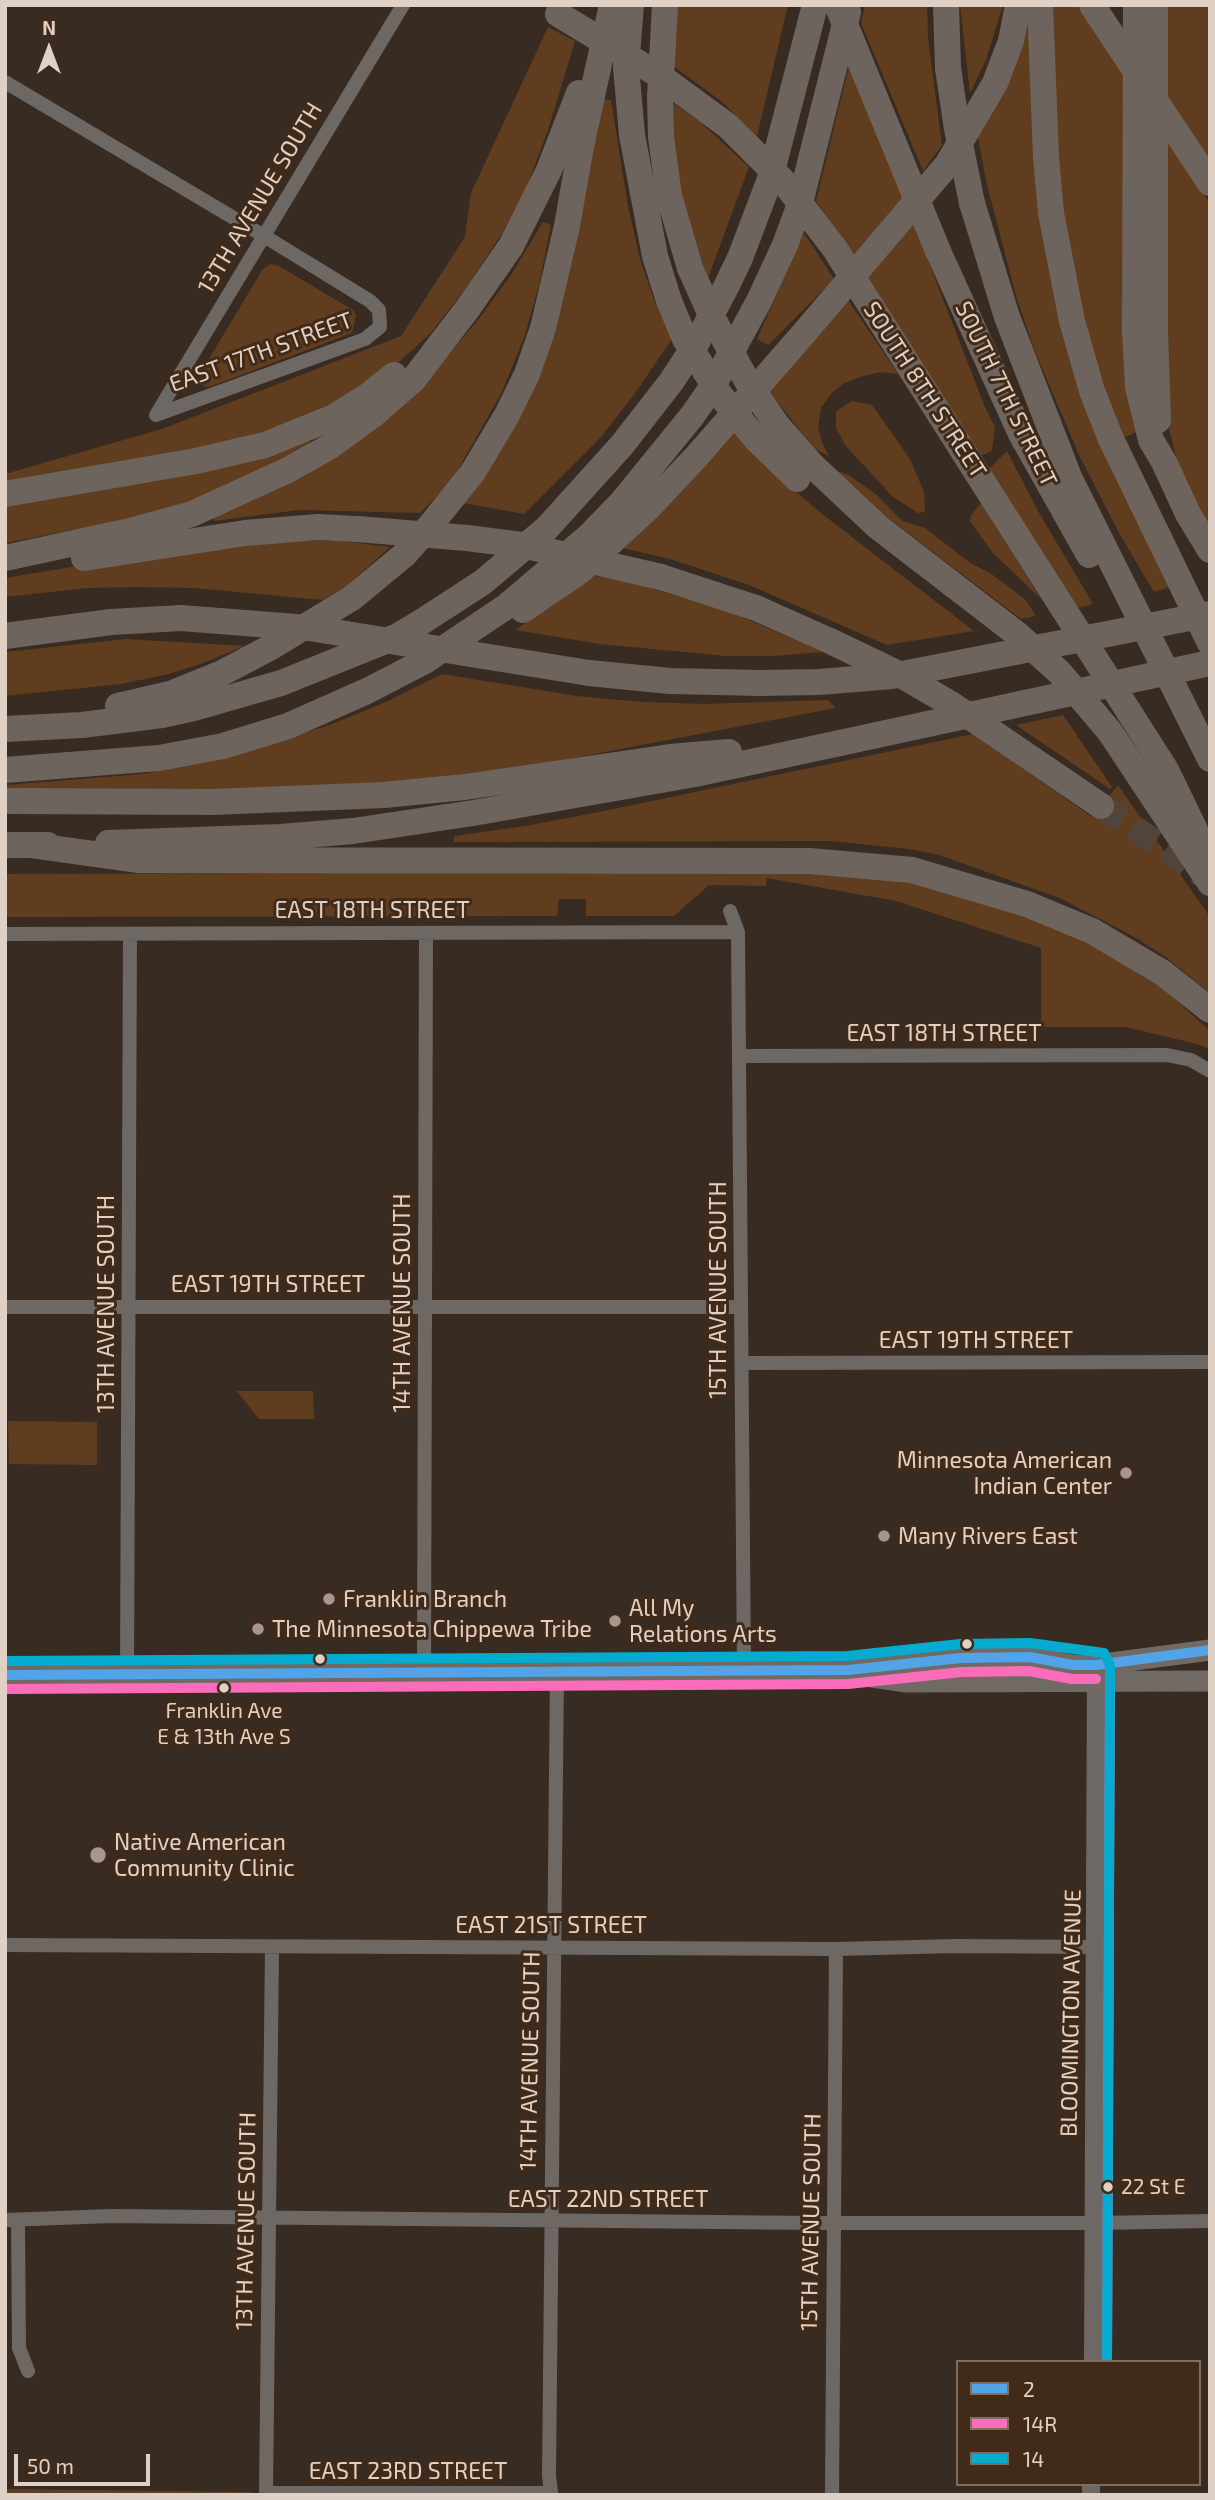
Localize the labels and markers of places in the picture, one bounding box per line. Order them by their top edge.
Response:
place label: Minnesota American Indian Center [897,1446,1112,1500]
marker: Minnesota American Indian Center [1118,1465,1134,1481]
place label: Many Rivers East [898,1522,1078,1550]
marker: Many Rivers East [876,1528,892,1544]
place label: Franklin Branch [343,1585,507,1613]
marker: Franklin Branch [321,1591,337,1607]
place label: All My Relations Arts [629,1594,777,1648]
marker: All My Relations Arts [607,1613,623,1629]
place label: The Minnesota Chippewa Tribe [272,1615,592,1643]
marker: The Minnesota Chippewa Tribe [250,1621,266,1637]
unlabelled marker [960,1637,974,1651]
unlabelled marker [313,1652,327,1666]
marker: Franklin Ave E & 13th Ave S [217,1681,231,1695]
place label: Franklin Ave E & 13th Ave S [157,1698,291,1748]
place label: Native American Community Clinic [114,1828,295,1882]
marker: Native American Community Clinic [88,1845,108,1865]
place label: 22 St E [1121,2174,1185,2200]
marker: 22 St E [1101,2180,1115,2194]

